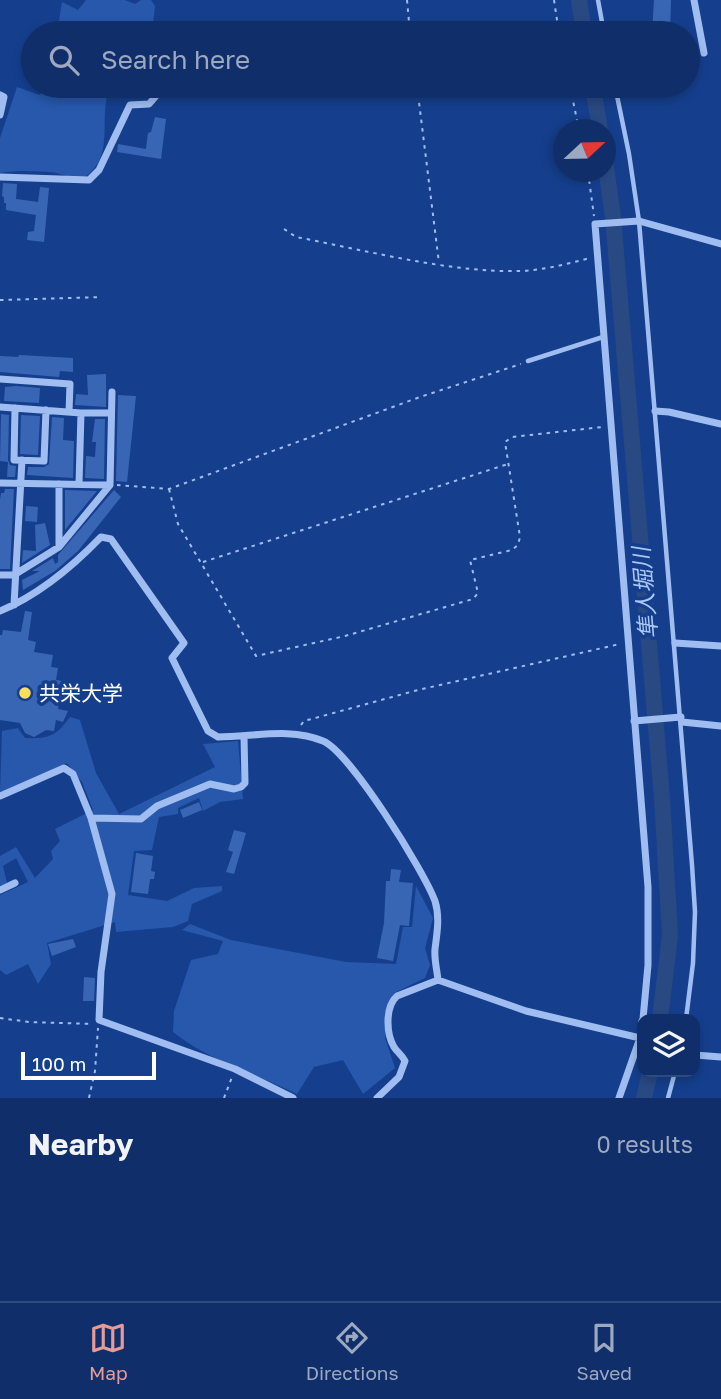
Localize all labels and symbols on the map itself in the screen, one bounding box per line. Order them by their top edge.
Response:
north arrow [553,119,616,182]
water label: 隼人堀川 [626,543,662,640]
place label: 共栄大学 [39,680,123,706]
marker: 共栄大学 [17,685,33,701]
scale bar [21,1049,156,1081]

